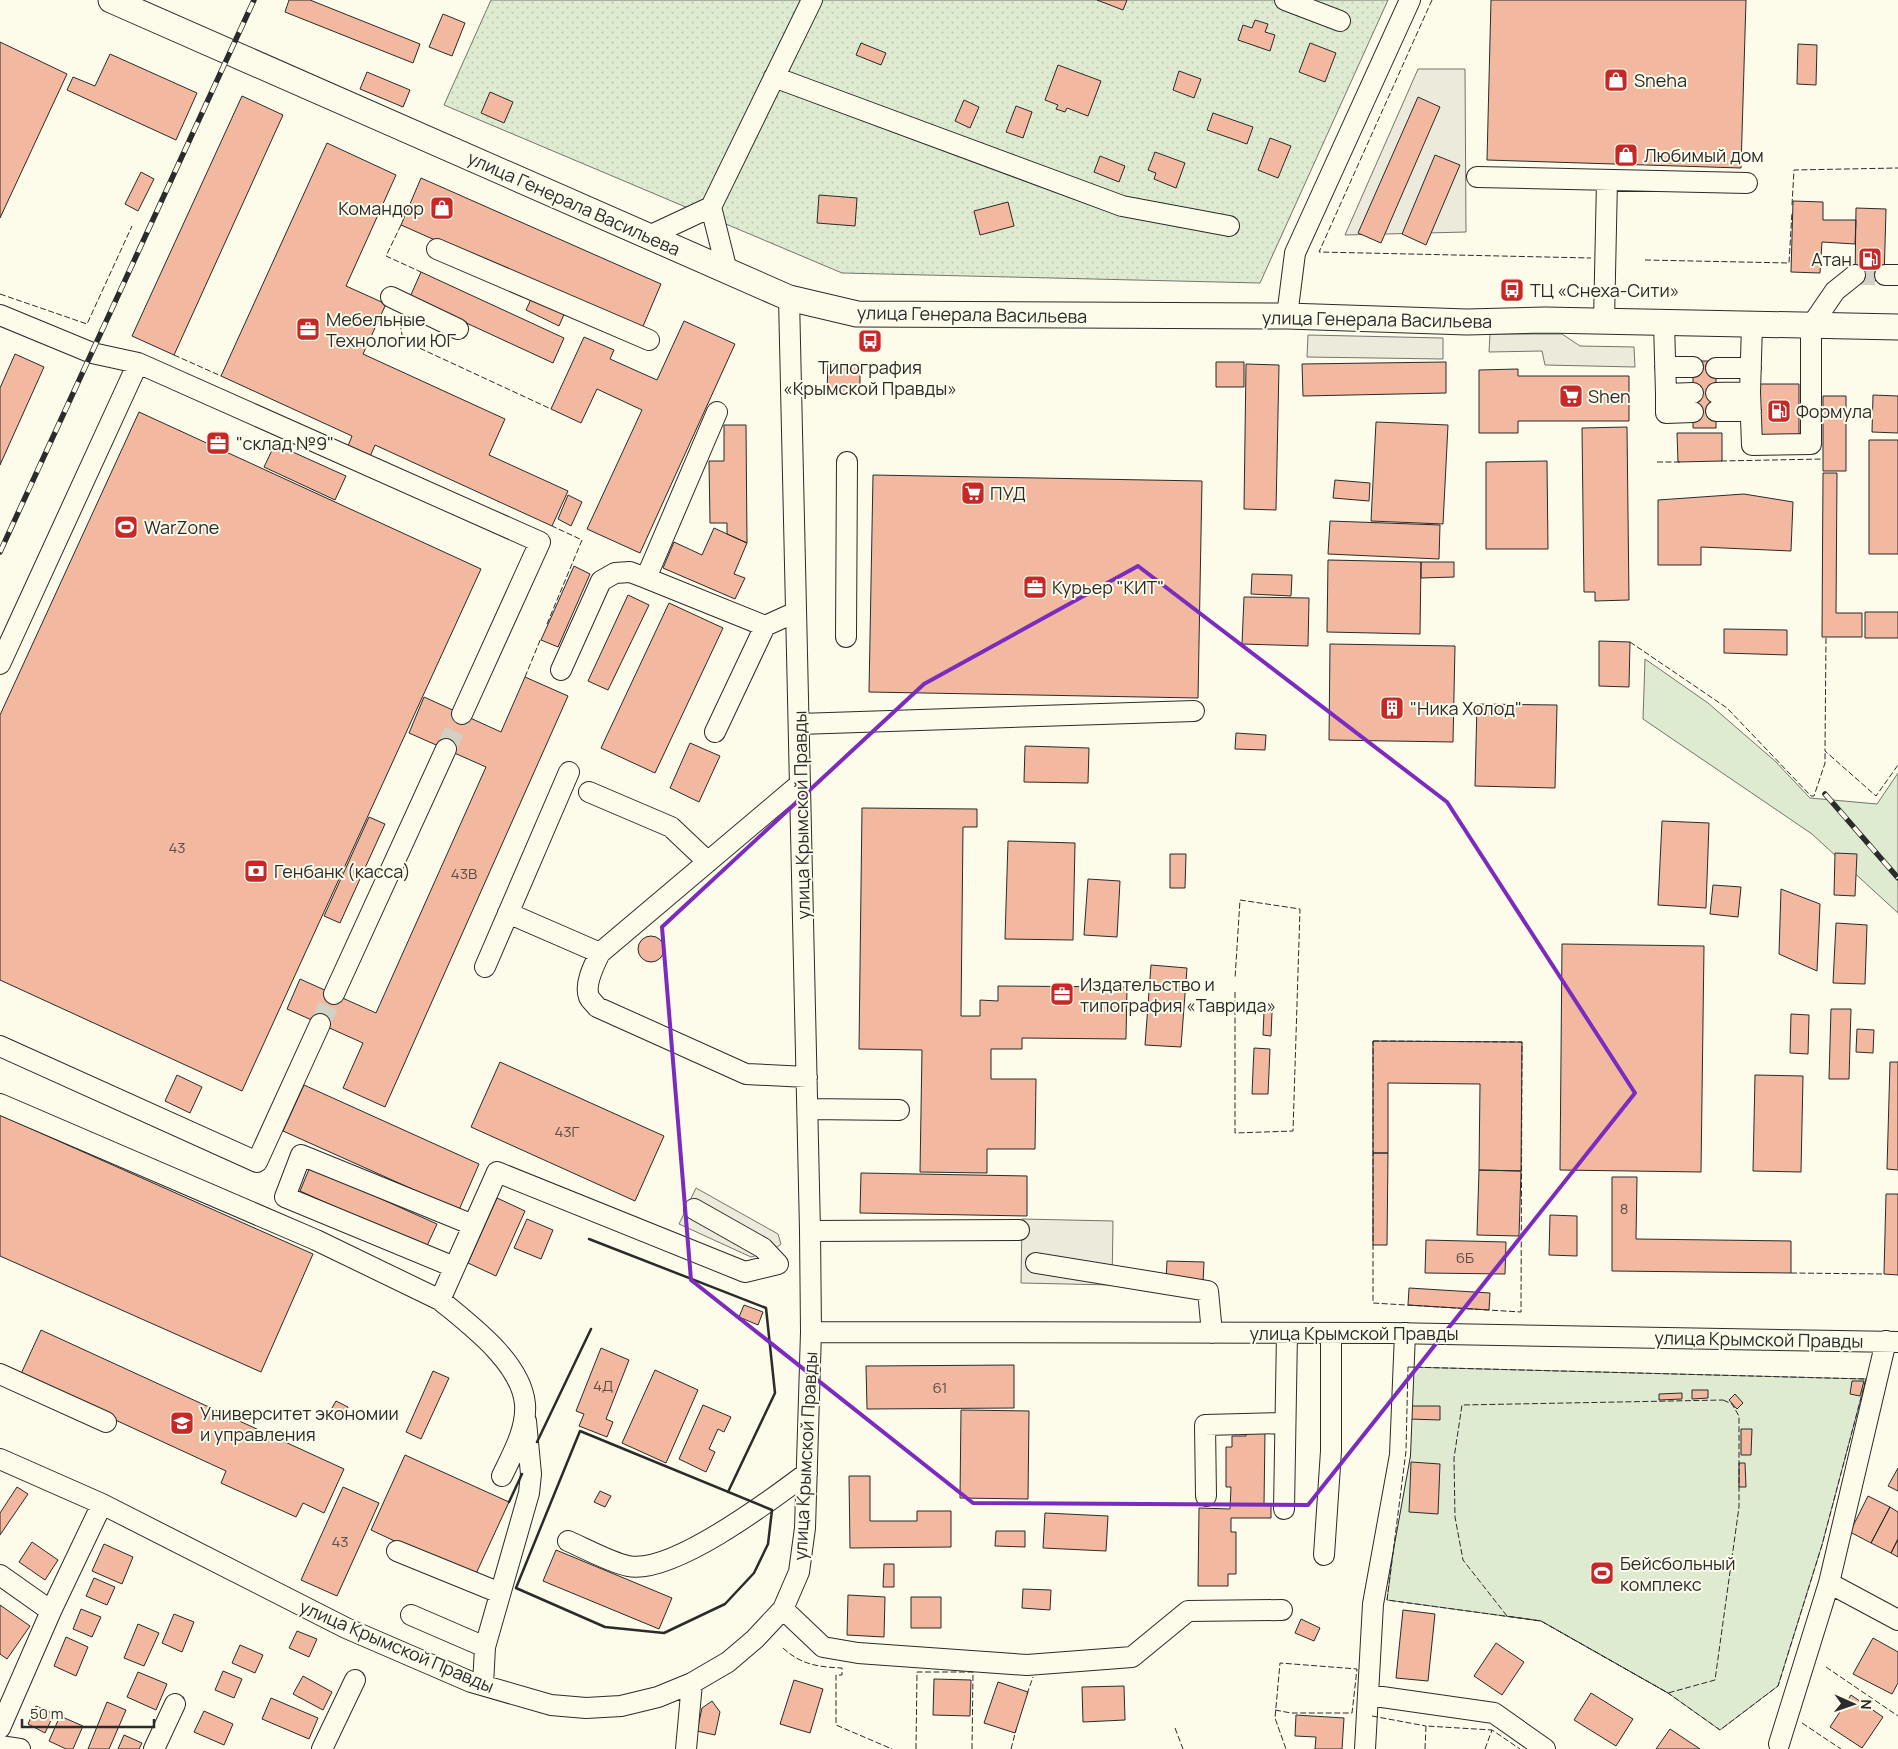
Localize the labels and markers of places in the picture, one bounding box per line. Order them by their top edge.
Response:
shop icon: Sneha [1603,67,1629,93]
place label: Sneha [1634,68,1687,92]
shop icon: Любимый дом [1613,142,1639,168]
place label: Любимый дом [1644,143,1764,167]
shop icon: Командор [429,195,455,221]
place label: Командор [338,196,424,220]
fuel station icon: Атан [1857,246,1883,272]
place label: Атан [1811,247,1852,271]
bus stop icon: ТЦ «Снеха-Сити» [1499,277,1525,303]
place label: ТЦ «Снеха-Сити» [1530,278,1679,302]
place label: Мебельные Технологии ЮГ [326,307,456,352]
office icon: Мебельные Технологии ЮГ [295,316,321,342]
bus stop icon: Типография «Крымской Правды» [857,328,883,354]
place label: Типография «Крымской Правды» [783,355,957,400]
supermarket icon: Shen [1558,383,1584,409]
place label: Shen [1588,384,1631,408]
fuel station icon: Формула [1766,398,1792,424]
place label: Формула [1796,399,1872,423]
office icon: "склад №9" [205,430,231,456]
place label: "склад №9" [236,431,334,455]
supermarket icon: ПУД [960,480,986,506]
place label: ПУД [990,481,1026,505]
sports icon: WarZone [113,514,139,540]
place label: WarZone [144,515,219,539]
office icon: Курьер "КИТ" [1022,574,1048,600]
place label: Курьер "КИТ" [1052,575,1164,599]
building icon: "Ника Холод" [1379,695,1405,721]
place label: "Ника Холод" [1410,696,1522,720]
bank icon: Генбанк (касса) [243,858,269,884]
place label: Генбанк (касса) [274,859,411,883]
place label: Издательство и типография «Таврида» [1080,972,1276,1017]
office icon: Издательство и типография «Таврида» [1049,981,1075,1007]
place label: Университет экономии и управления [200,1401,399,1446]
school or university icon: Университет экономии и управления [169,1410,195,1436]
place label: Бейсбольный комплекс [1620,1551,1735,1596]
sports icon: Бейсбольный комплекс [1589,1560,1615,1586]

